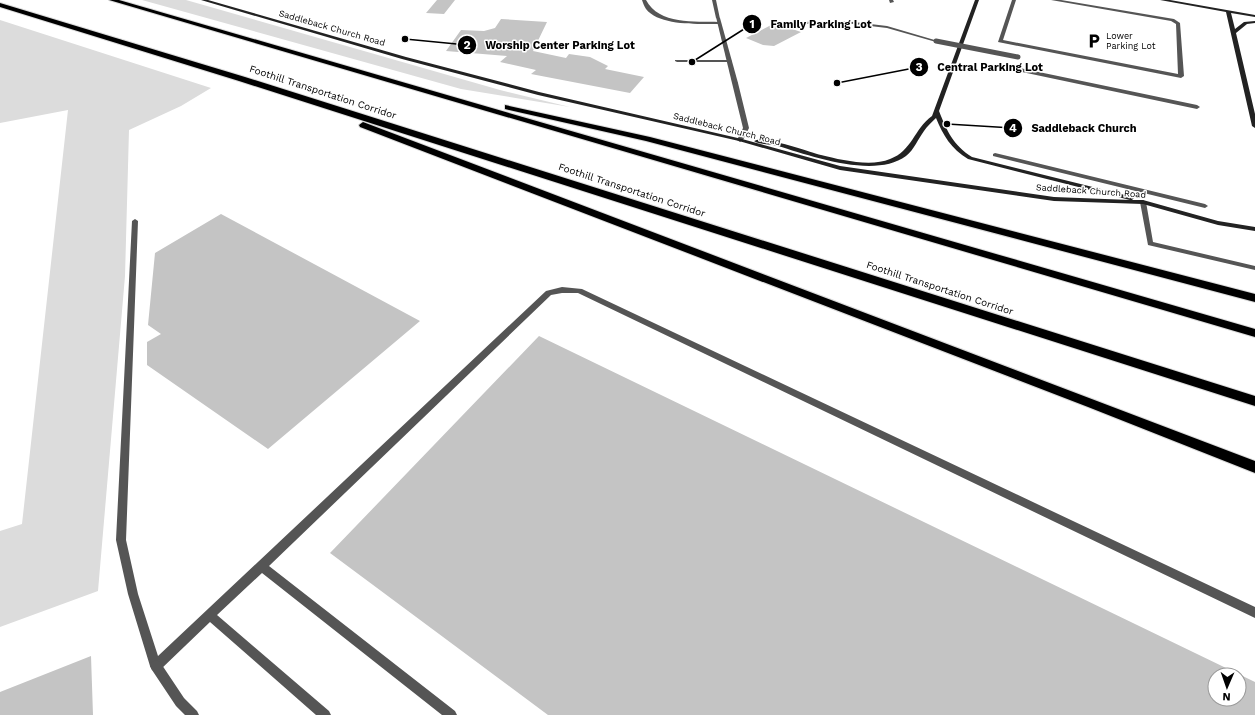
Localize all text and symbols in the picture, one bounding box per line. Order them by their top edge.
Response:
street label: Saddleback Church Road [278,8,386,48]
callout: Family Parking Lot [742,12,879,35]
text: 1 [749,17,755,31]
text: Family Parking Lot [770,18,872,31]
place label: Lower Parking Lot [1106,31,1156,51]
parking icon: Lower Parking Lot [1085,32,1103,50]
callout: Worship Center Parking Lot [457,34,643,57]
text: 2 [463,38,471,52]
text: Worship Center Parking Lot [485,39,635,52]
callout: Central Parking Lot [909,56,1051,79]
text: 3 [915,60,923,74]
text: Central Parking Lot [937,61,1043,74]
street label: Foothill Transportation Corridor [248,63,398,121]
street label: Saddleback Church Road [672,111,782,147]
callout: Saddleback Church [1003,116,1144,139]
text: 4 [1009,121,1017,135]
text: Saddleback Church [1031,122,1137,135]
street label: Foothill Transportation Corridor [557,161,707,219]
street label: Saddleback Church Road [1036,182,1146,200]
street label: Foothill Transportation Corridor [865,259,1015,317]
north arrow [1207,667,1247,707]
text: N [1222,690,1231,703]

